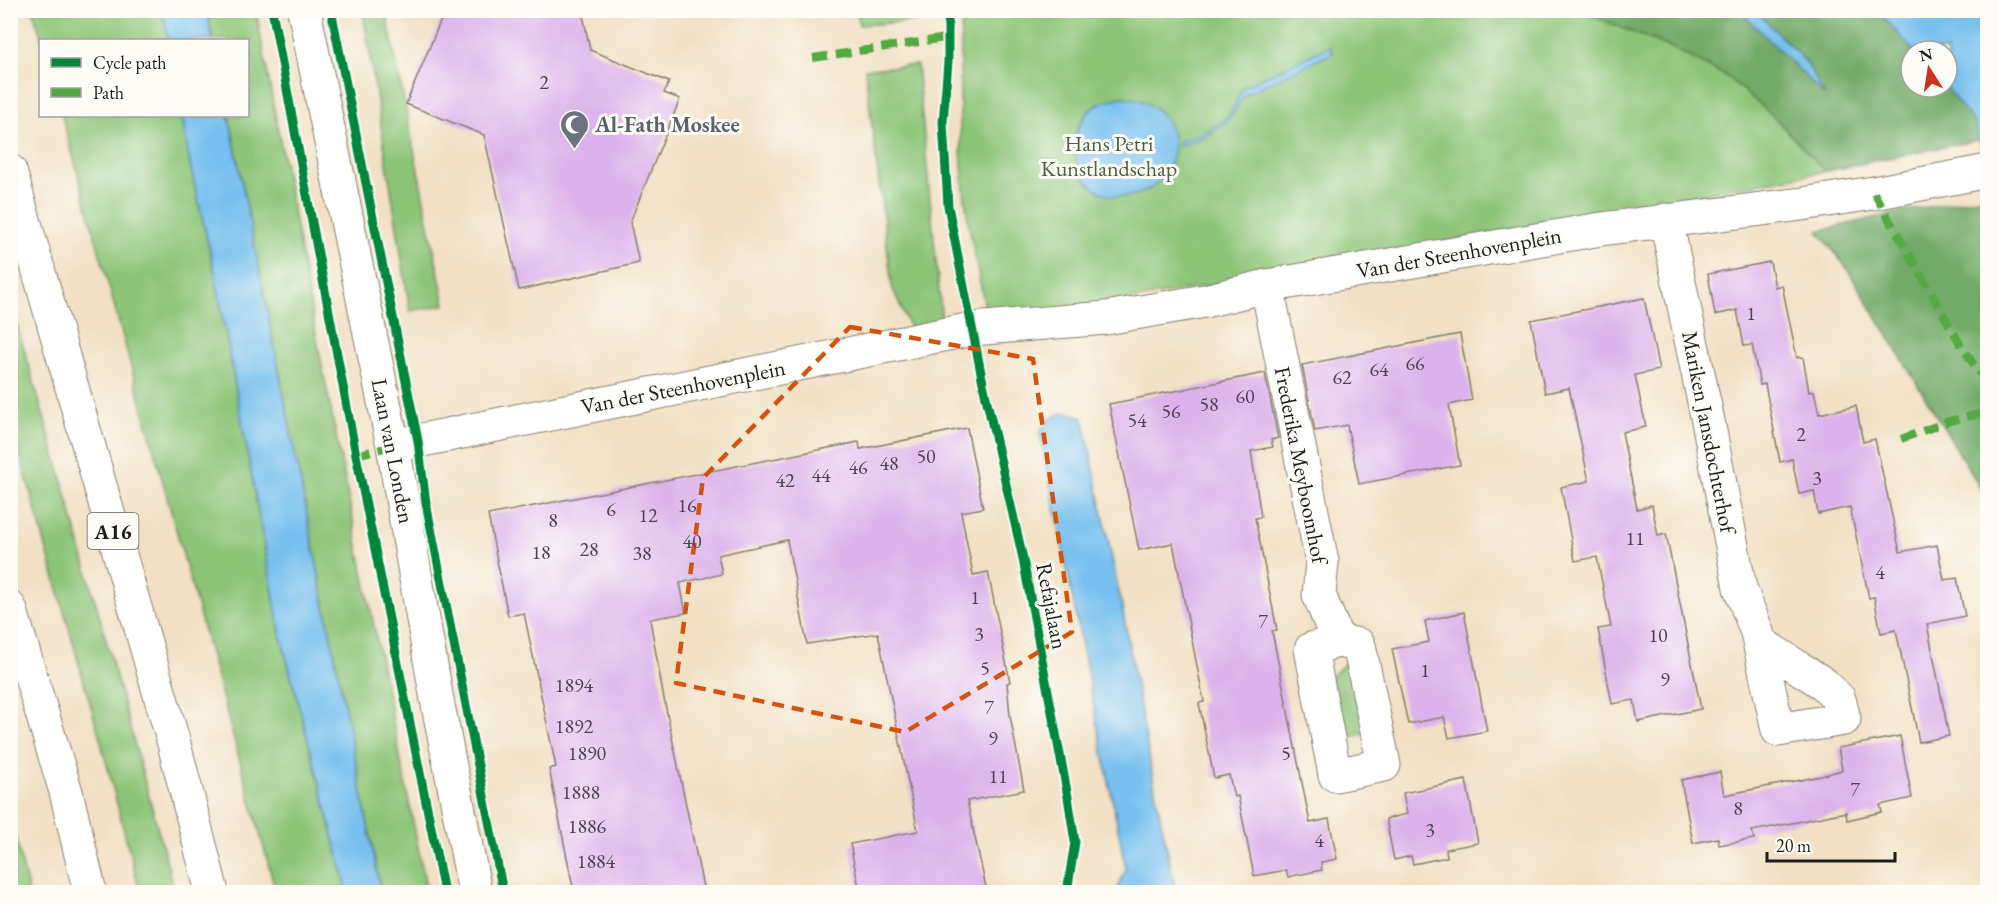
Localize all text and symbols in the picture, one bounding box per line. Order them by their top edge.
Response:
legend [39,39,249,117]
north arrow [1899,39,1959,99]
text: N [1917,43,1935,66]
text: Cycle path [93,51,167,74]
house number: 2 [539,69,549,95]
text: Path [93,81,124,104]
mosque icon: Al-Fath Moskee [558,108,590,150]
place label: Al-Fath Moskee [594,110,740,139]
park label: Hans Petri Kunstlandschap [1041,129,1177,183]
street label: Van der Steenhovenplein [1354,221,1564,285]
house number: 1 [1746,300,1756,326]
street label: Mariken Jansdochterhof [1675,329,1743,538]
house number: 66 [1405,350,1425,376]
street label: Van der Steenhovenplein [578,353,788,421]
house number: 64 [1369,356,1389,382]
street label: Frederika Meyboomhof [1268,364,1335,569]
house number: 62 [1332,364,1352,390]
street label: Laan van Londen [365,376,421,526]
house number: 60 [1235,383,1255,409]
house number: 58 [1199,391,1219,417]
house number: 56 [1161,398,1181,424]
house number: 54 [1127,407,1147,433]
house number: 2 [1796,421,1806,447]
house number: 50 [916,443,936,469]
house number: 48 [879,450,899,476]
house number: 46 [848,454,868,480]
house number: 44 [811,462,831,488]
house number: 3 [1812,465,1822,491]
house number: 42 [775,467,795,493]
house number: 16 [677,492,697,518]
house number: 6 [606,496,616,522]
house number: 12 [638,502,658,528]
house number: 8 [548,507,558,533]
road number: A16 [88,513,138,549]
house number: 11 [1625,525,1645,551]
house number: 40 [682,528,702,554]
house number: 28 [579,536,599,562]
house number: 18 [531,539,551,565]
house number: 38 [632,540,652,566]
house number: 4 [1875,559,1885,585]
street label: Refajalaan [1029,560,1075,652]
house number: 1 [970,584,980,610]
house number: 7 [1258,608,1268,634]
house number: 3 [974,621,984,647]
house number: 10 [1648,622,1668,648]
house number: 5 [980,655,990,681]
house number: 1 [1420,657,1430,683]
house number: 9 [1660,666,1670,692]
house number: 1894 [555,672,594,698]
house number: 7 [984,694,994,720]
house number: 1892 [555,713,594,739]
house number: 9 [988,725,998,751]
house number: 1890 [568,740,607,766]
house number: 5 [1281,740,1291,766]
house number: 11 [988,763,1008,789]
house number: 7 [1850,776,1860,802]
house number: 1888 [562,779,600,805]
house number: 8 [1733,795,1743,821]
house number: 1886 [568,813,607,839]
house number: 3 [1425,817,1435,843]
scale bar [1767,825,1894,863]
house number: 4 [1314,827,1324,853]
text: 20 m [1776,834,1811,857]
house number: 1884 [577,848,616,874]

